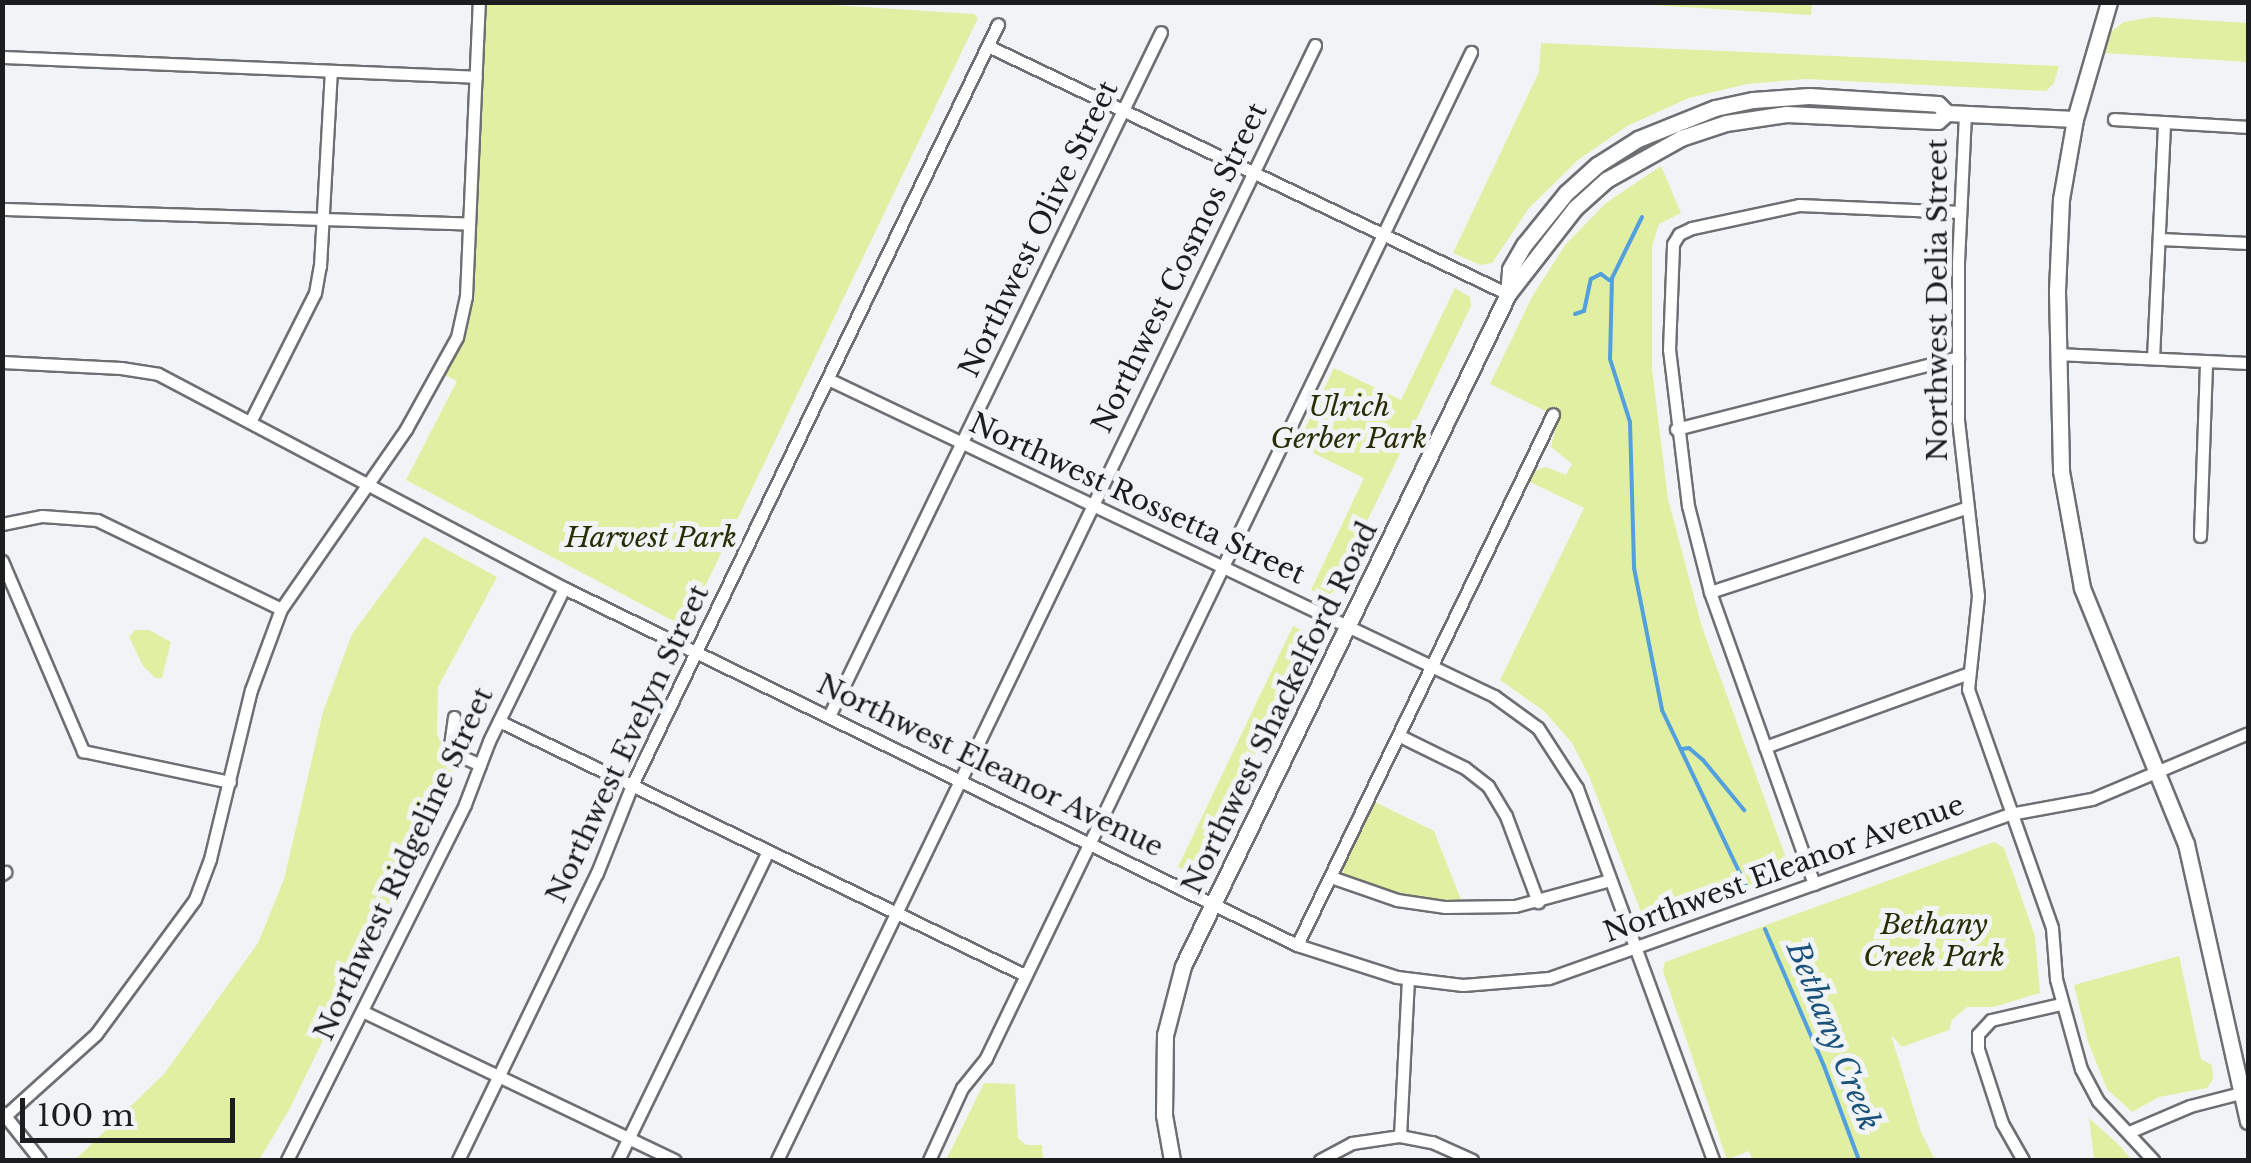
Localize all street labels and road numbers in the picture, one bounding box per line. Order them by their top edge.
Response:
street label: Northwest Olive Street [953,75,1125,383]
street label: Northwest Cosmos Street [1085,98,1275,438]
street label: Northwest Delia Street [1921,138,1955,462]
street label: Northwest Rossetta Street [964,406,1310,592]
street label: Northwest Shackelford Road [1175,517,1385,899]
street label: Northwest Evelyn Street [539,580,717,908]
street label: Northwest Eleanor Avenue [811,667,1169,865]
street label: Northwest Ridgeline Street [307,682,501,1046]
street label: Northwest Eleanor Avenue [1598,788,1970,950]

